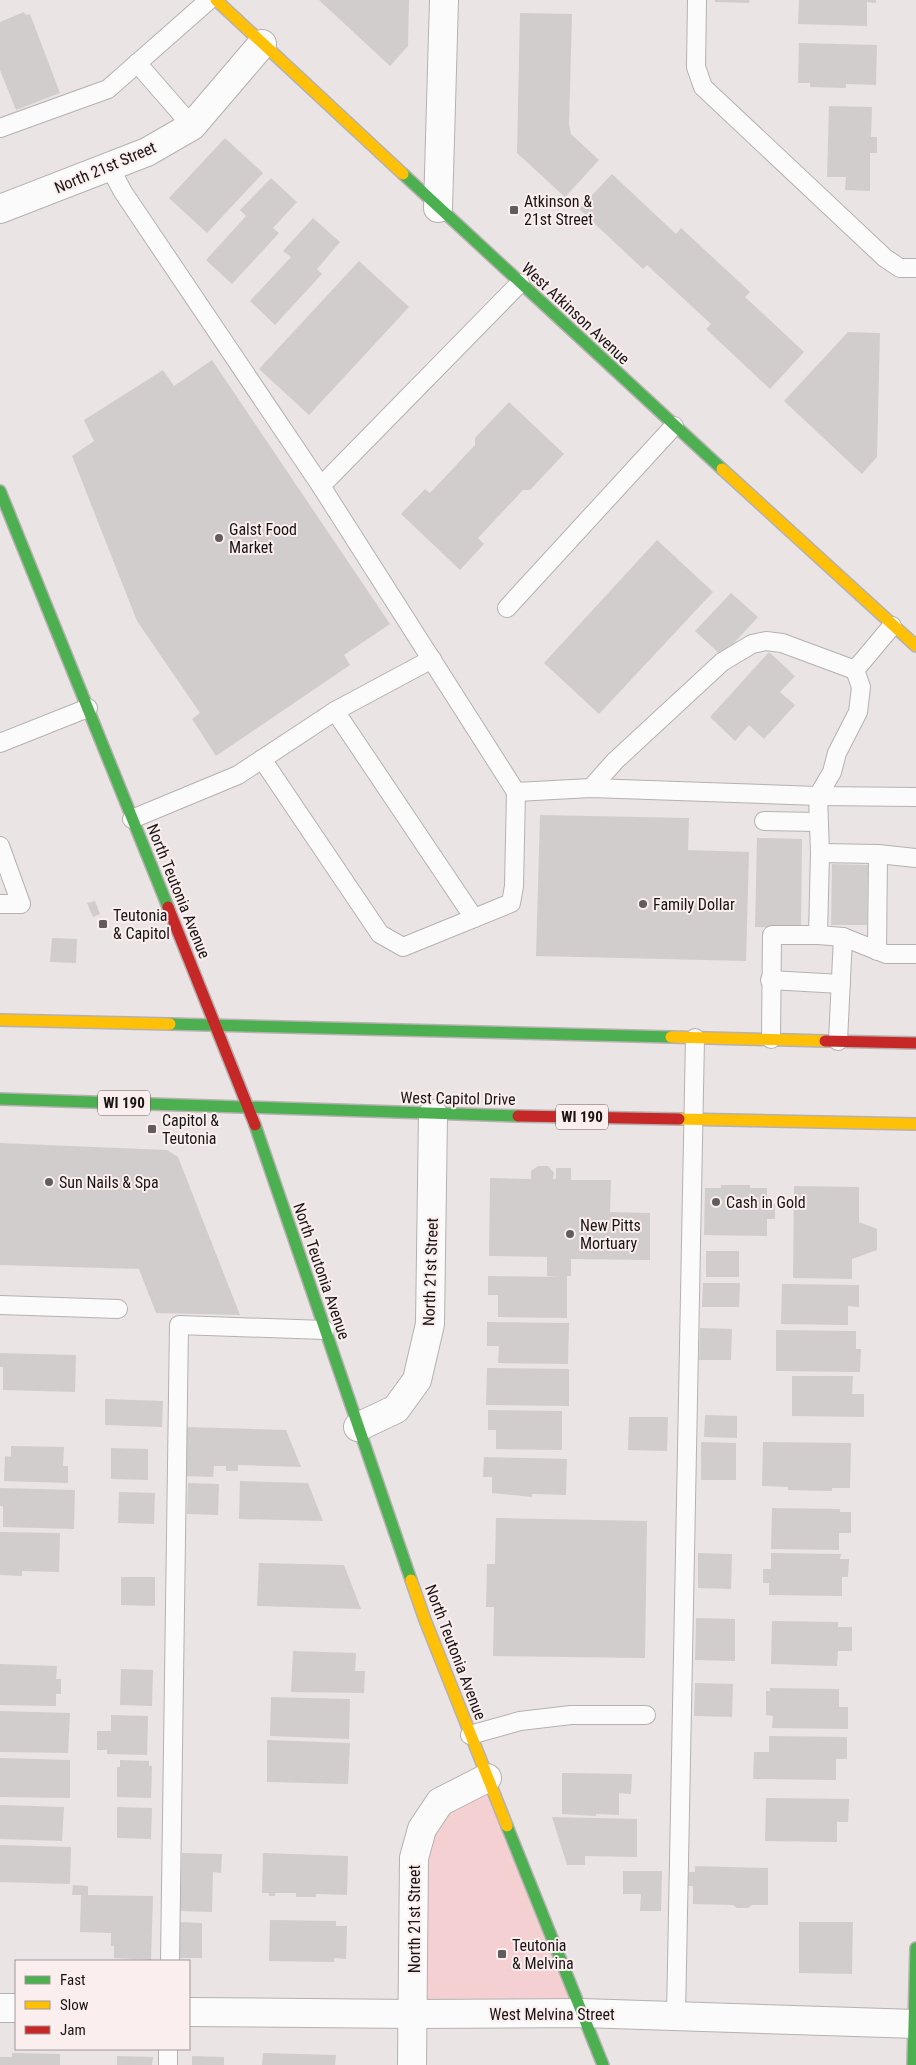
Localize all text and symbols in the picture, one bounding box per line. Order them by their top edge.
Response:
street label: North 21st Street [52,137,159,197]
place label: Atkinson & 21st Street [524,192,593,229]
marker: Atkinson & 21st Street [508,204,520,216]
street label: West Atkinson Avenue [518,259,633,368]
place label: Galst Food Market [229,520,297,557]
marker: Galst Food Market [213,532,225,544]
street label: North Teutonia Avenue [143,821,214,961]
place label: Family Dollar [653,895,735,914]
marker: Family Dollar [637,898,649,910]
place label: Teutonia & Capitol [113,906,170,943]
marker: Teutonia & Capitol [97,918,109,930]
street label: West Capitol Drive [400,1088,516,1109]
road number: WI 190 [98,1090,150,1116]
road number: WI 190 [556,1104,608,1130]
place label: Capitol & Teutonia [162,1111,219,1148]
marker: Capitol & Teutonia [146,1123,158,1135]
place label: Sun Nails & Spa [59,1173,159,1192]
marker: Sun Nails & Spa [43,1176,55,1188]
place label: Cash in Gold [726,1193,806,1212]
marker: Cash in Gold [710,1196,722,1208]
street label: North Teutonia Avenue [289,1200,354,1342]
place label: New Pitts Mortuary [580,1216,641,1253]
street label: North 21st Street [419,1217,442,1326]
marker: New Pitts Mortuary [564,1228,576,1240]
street label: North Teutonia Avenue [421,1582,490,1722]
street label: North 21st Street [405,1865,424,1973]
place label: Teutonia & Melvina [512,1936,574,1973]
marker: Teutonia & Melvina [496,1948,508,1960]
legend [15,1960,190,2050]
text: Fast [60,1971,85,1989]
text: Slow [60,1996,89,2014]
street label: West Melvina Street [489,2005,615,2024]
text: Jam [60,2021,86,2039]

